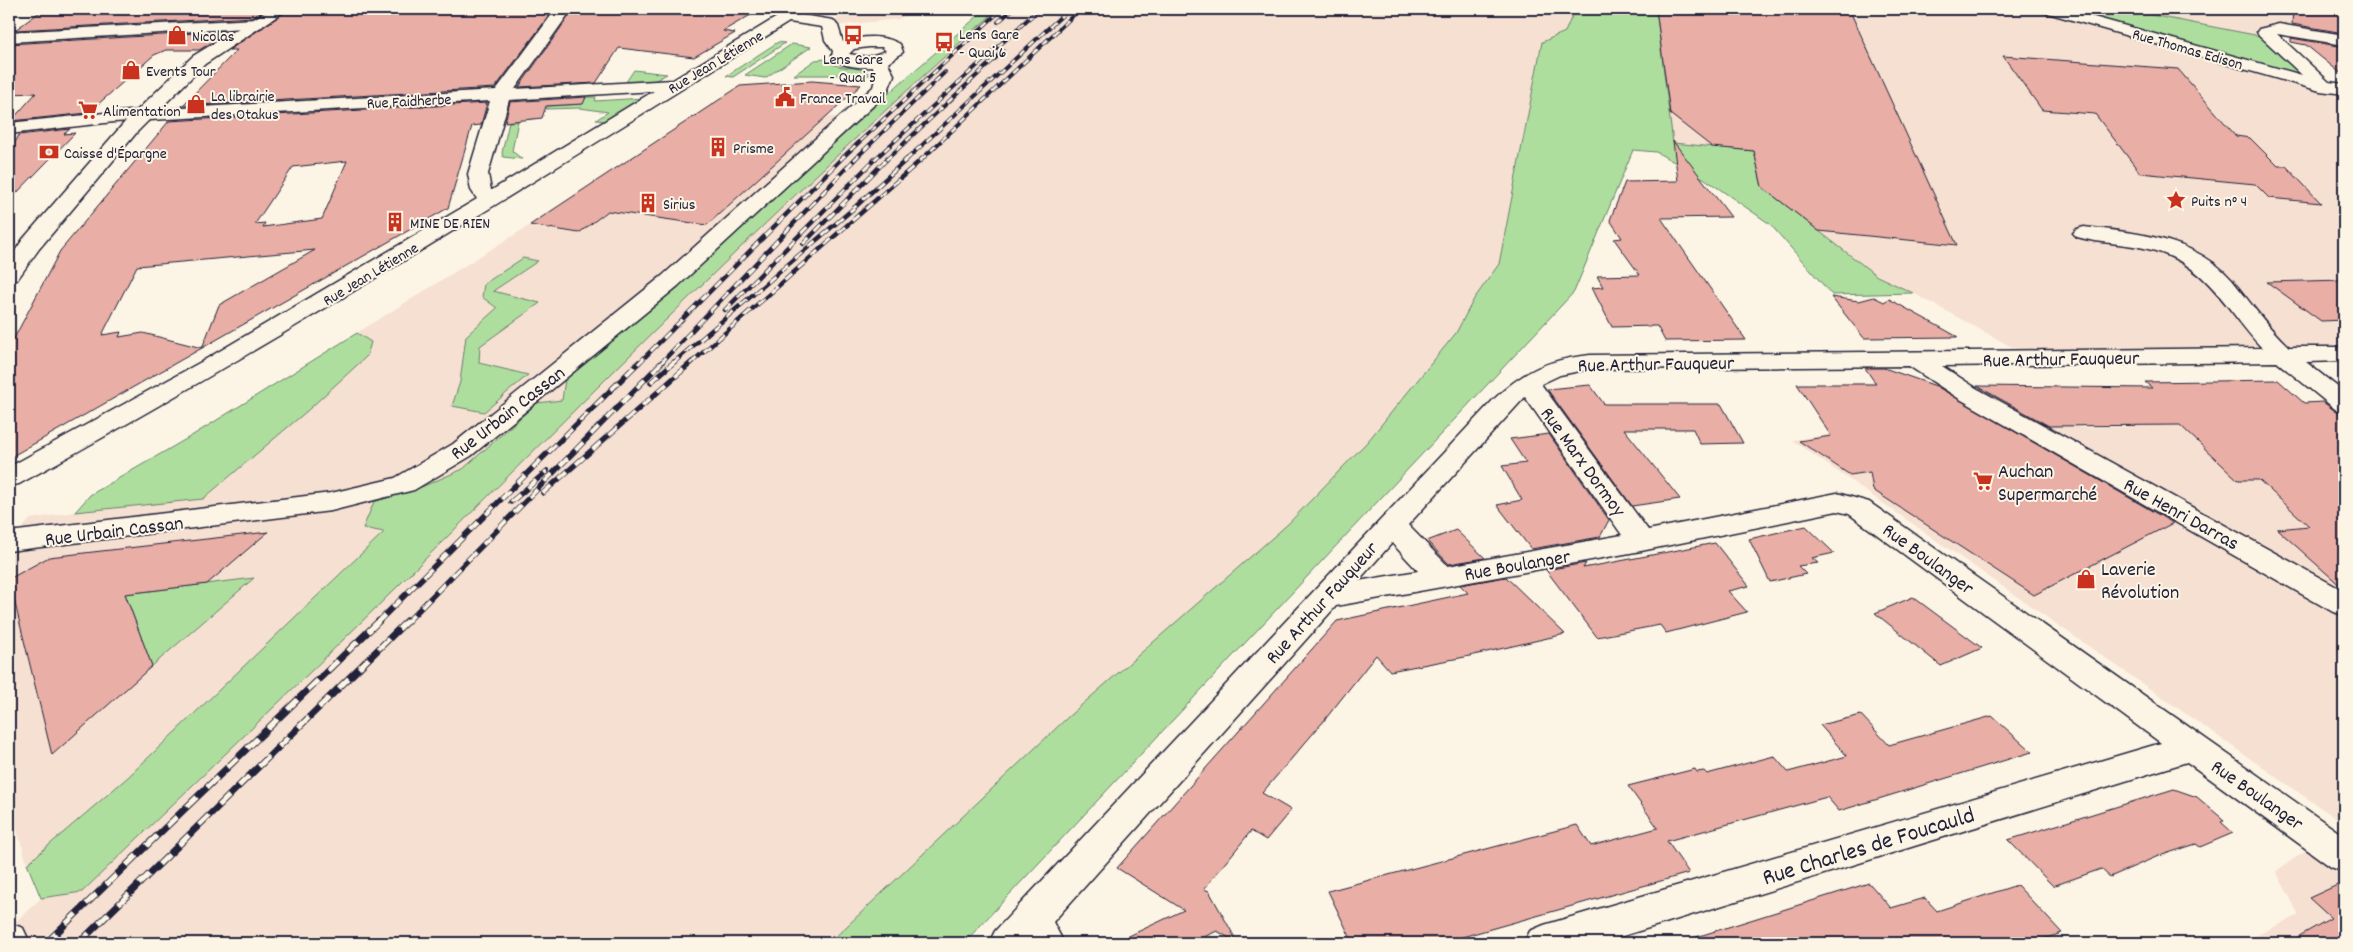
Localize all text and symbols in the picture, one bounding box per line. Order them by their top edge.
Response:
shop icon: Nicolas [166,24,188,46]
bus stop icon: Lens Gare - Quai 5 [842,24,864,46]
place label: Lens Gare - Quai 6 [959,24,1019,65]
street label: Rue Thomas Edison [2129,24,2245,77]
street label: Rue Jean Létienne [664,25,768,101]
place label: Nicolas [192,26,235,49]
bus stop icon: Lens Gare - Quai 6 [933,31,955,53]
place label: Lens Gare - Quai 5 [823,49,883,90]
shop icon: Events Tour [120,59,142,81]
place label: Events Tour [146,61,216,84]
place label: La librairie des Otakus [211,86,279,127]
public building icon: France Travail [774,86,796,108]
place label: France Travail [800,88,886,111]
street label: Rue Faidherbe [366,89,452,116]
shop icon: La librairie des Otakus [185,93,207,115]
supermarket icon: Alimentation [77,99,99,121]
place label: Alimentation [103,101,181,124]
building icon: Prisme [707,136,729,158]
place label: Prisme [733,138,774,161]
bank icon: Caisse d'Épargne [38,141,60,163]
place label: Caisse d'Épargne [64,143,167,166]
place icon: Puits n° 4 [2165,189,2187,211]
place label: Puits n° 4 [2191,191,2247,214]
building icon: Sirius [637,192,659,214]
place label: Sirius [663,194,696,217]
building icon: MINE DE RIEN [384,211,406,233]
place label: MINE DE RIEN [410,213,490,236]
street label: Rue Jean Létienne [319,237,423,313]
street label: Rue Arthur Fauqueur [1983,346,2140,376]
street label: Rue Arthur Fauqueur [1578,351,1735,381]
street label: Rue Urbain Cassan [445,361,572,468]
street label: Rue Marx Dormoy [1532,402,1632,524]
place label: Auchan Supermarché [1998,459,2097,510]
supermarket icon: Auchan Supermarché [1972,470,1994,492]
street label: Rue Henri Darras [2118,472,2243,559]
street label: Rue Urbain Cassan [44,511,185,555]
street label: Rue Boulanger [1876,518,1979,604]
street label: Rue Arthur Fauqueur [1260,536,1386,672]
street label: Rue Boulanger [1462,544,1573,590]
place label: Laverie Révolution [2101,557,2179,608]
shop icon: Laverie Révolution [2075,568,2097,590]
street label: Rue Boulanger [2204,754,2309,839]
street label: Rue Charles de Foucauld [1759,799,1979,896]

